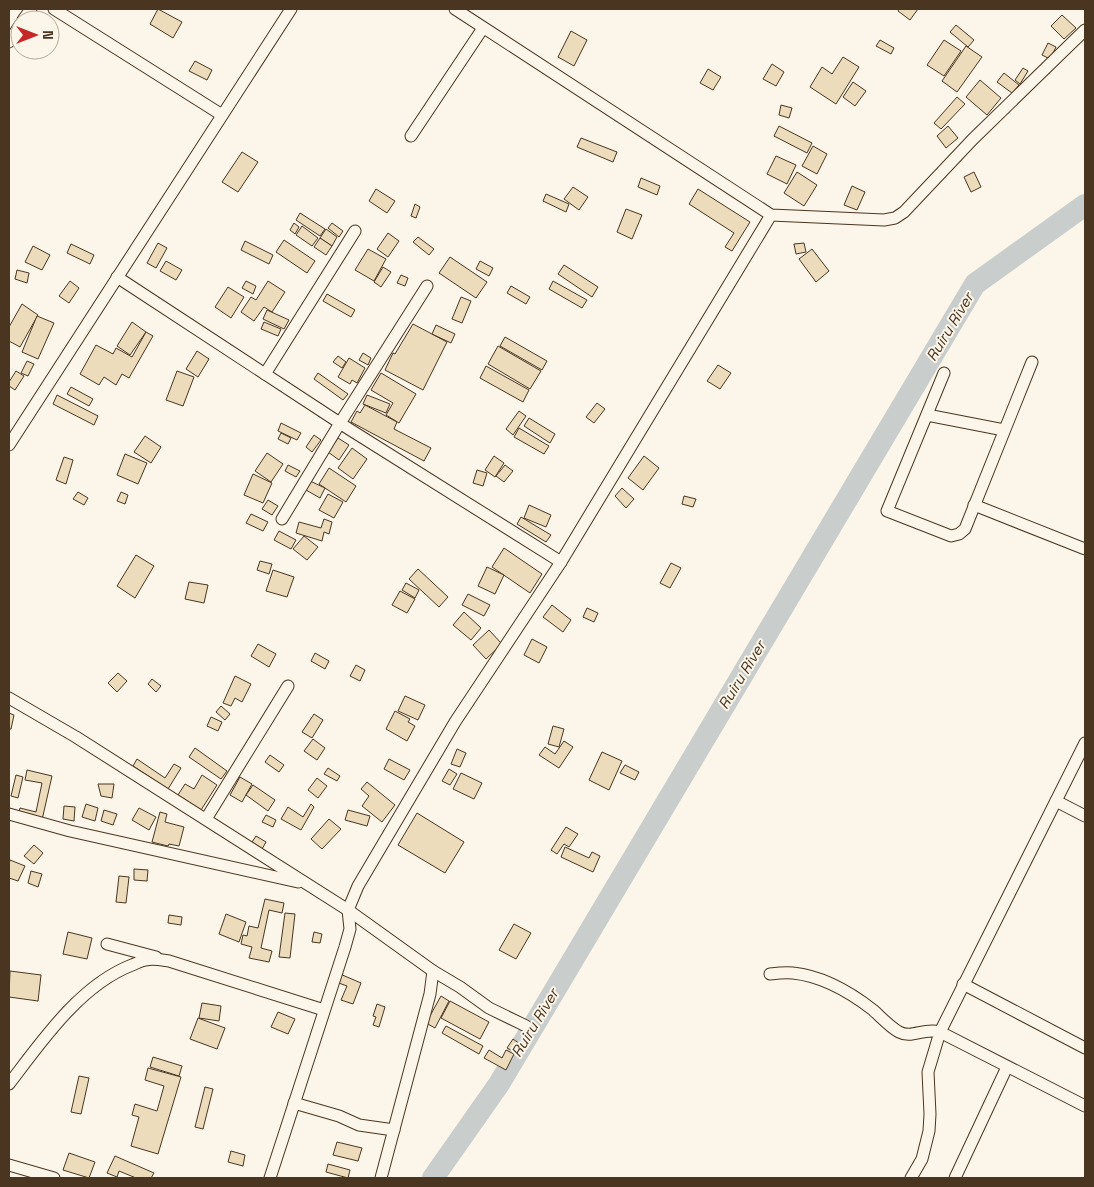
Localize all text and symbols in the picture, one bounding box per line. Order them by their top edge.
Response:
north arrow [10,10,60,60]
text: N [39,30,57,40]
water label: Ruiru River [922,288,978,364]
water label: Ruiru River [714,636,770,712]
water label: Ruiru River [507,984,563,1060]

